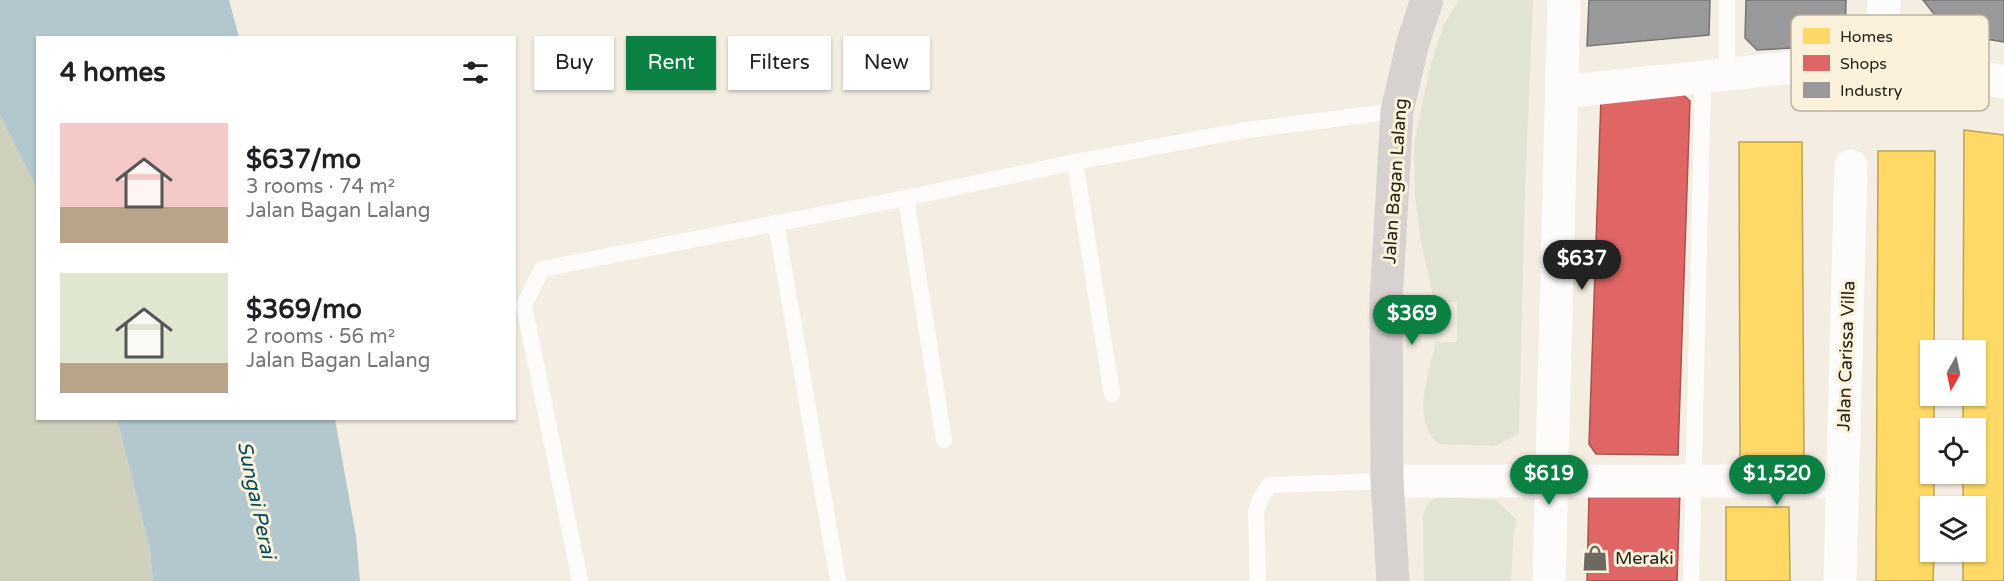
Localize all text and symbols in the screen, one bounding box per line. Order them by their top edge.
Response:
legend [1791,15,1989,111]
text: Homes [1840,27,1893,47]
chip: Buy [534,36,614,90]
chip: Rent [626,36,716,90]
chip: Filters [728,36,831,90]
chip: New [843,36,930,90]
text: Shops [1840,54,1887,74]
icon: filters [459,56,492,89]
text: 4 homes [60,57,166,88]
text: Industry [1840,81,1903,101]
street label: Jalan Bagan Lalang [1378,98,1412,264]
text: $637/mo [246,144,361,175]
icon: home [108,147,180,219]
text: 3 rooms · 74 m² [246,175,395,199]
text: Jalan Bagan Lalang [246,199,430,223]
pin: $637 [1546,240,1618,291]
text: $637 [1557,247,1607,271]
street label: Jalan Carissa Villa [1832,280,1860,432]
text: $369/mo [246,294,362,325]
pin: $369 [1376,295,1448,346]
icon: home [108,297,180,369]
text: $369 [1387,302,1437,326]
text: 2 rooms · 56 m² [246,325,395,349]
north arrow [1920,340,1986,406]
map controls [1920,340,1986,562]
text: Jalan Bagan Lalang [246,349,430,373]
button: locate [1920,418,1986,484]
water label: Sungai Perai [232,439,281,564]
pin: $619 [1513,455,1585,506]
pin: $1,520 [1728,455,1826,506]
text: $619 [1524,462,1574,486]
text: $1,520 [1743,462,1811,486]
button: layers [1920,496,1986,562]
shop icon: Meraki [1580,543,1610,573]
place label: Meraki [1615,547,1674,569]

